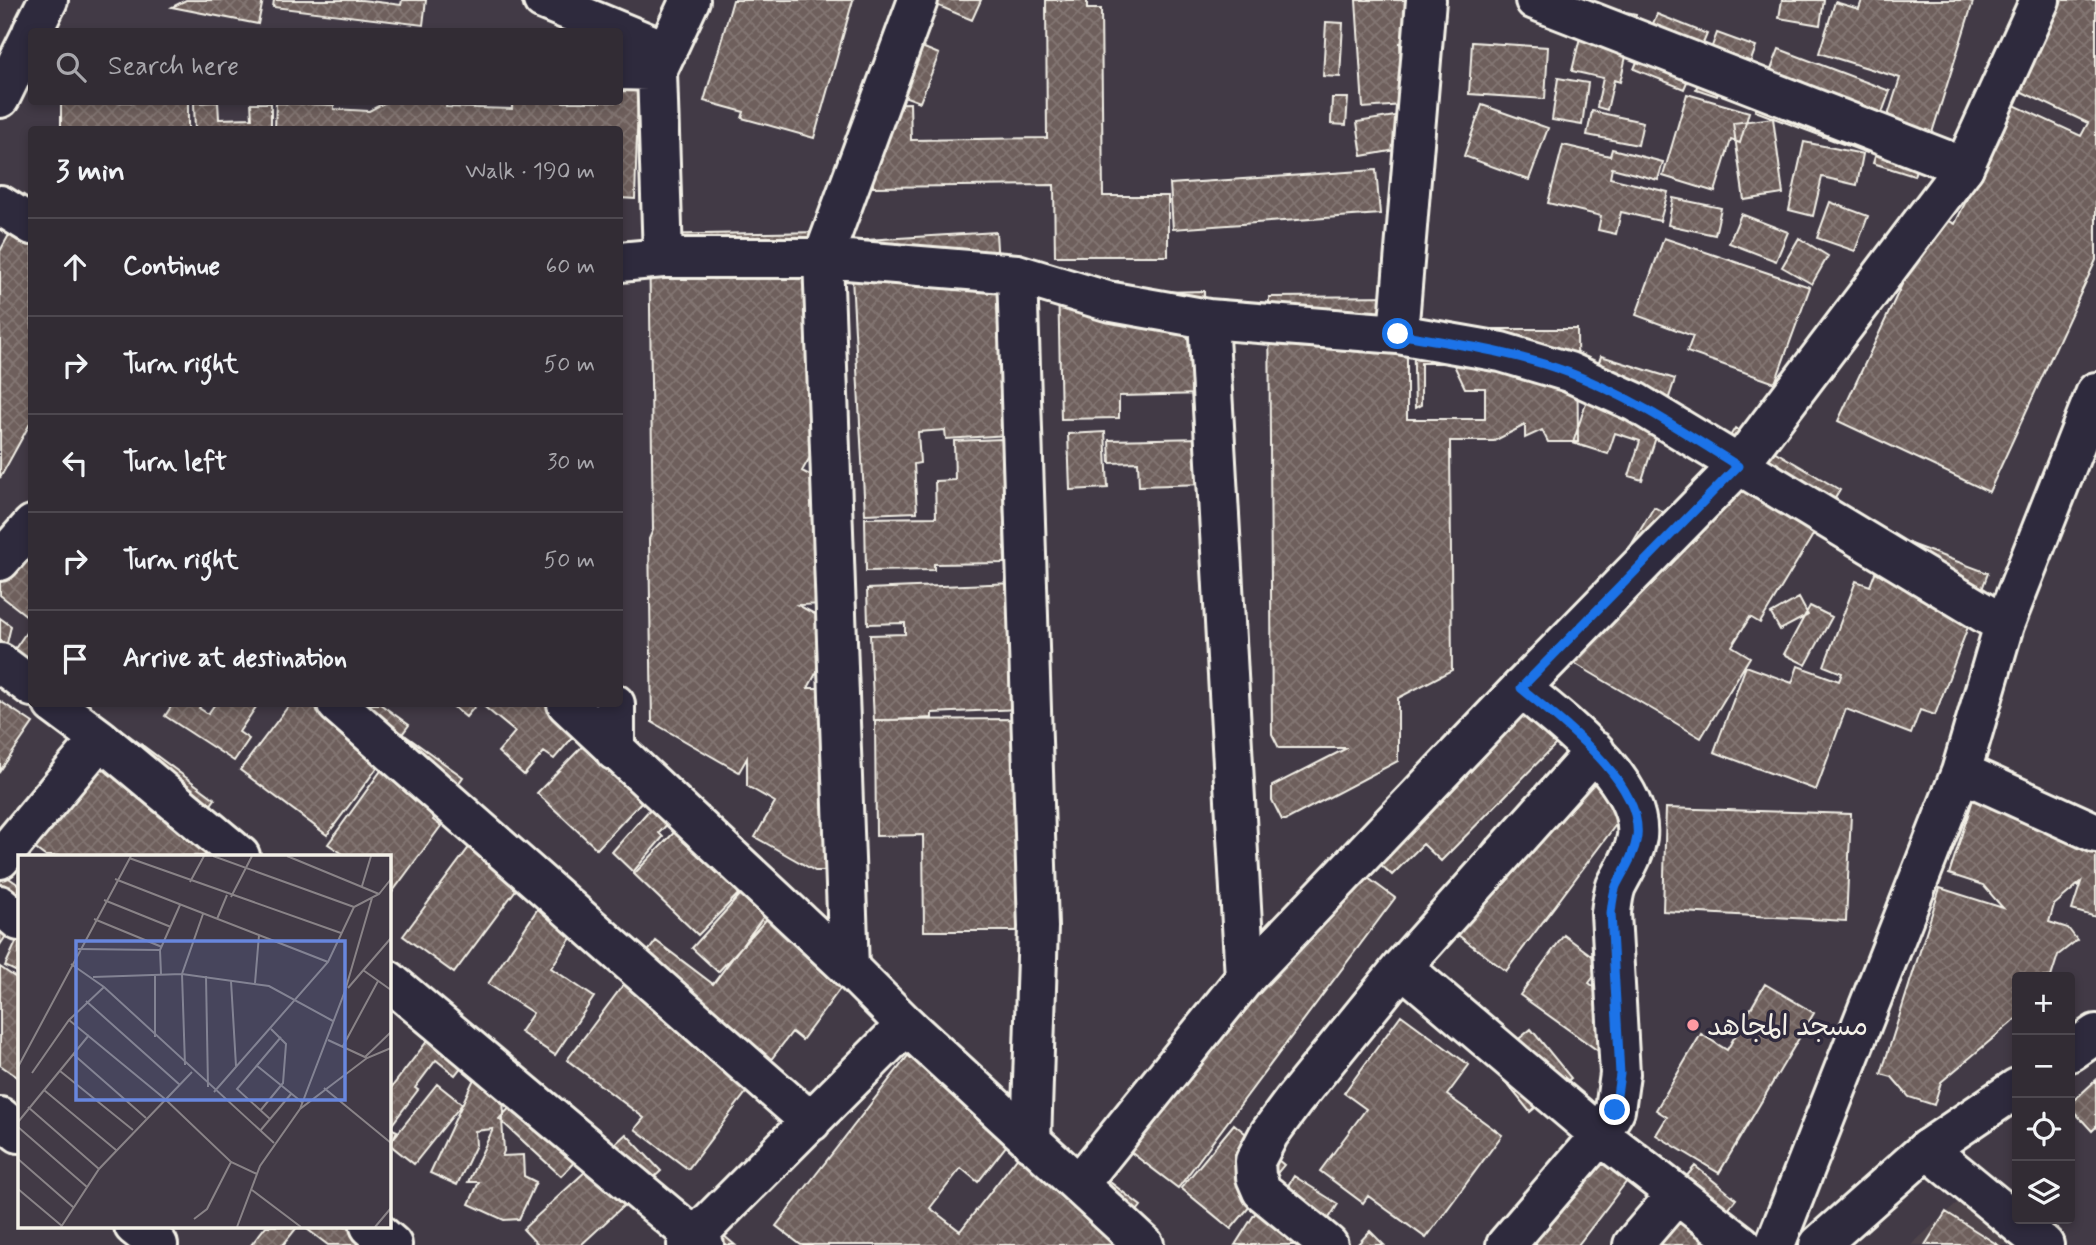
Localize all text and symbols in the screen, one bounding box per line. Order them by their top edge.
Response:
search box [28,28,623,105]
icon: search [52,48,90,86]
text: Search here [108,50,239,84]
text: 3 min [56,152,125,191]
text: Walk · 190 m [465,157,595,187]
icon: ahead [56,248,94,286]
text: Continue [123,250,220,284]
text: 60 m [546,252,595,282]
route start [1382,318,1413,349]
icon: right [56,346,94,384]
text: Turn right [123,348,239,382]
text: 50 m [544,350,595,380]
icon: left [56,444,94,482]
text: Turn left [123,446,227,480]
text: 30 m [547,448,595,478]
icon: right [56,542,94,580]
text: Turn right [123,544,239,578]
text: 50 m [544,546,595,576]
icon: arrive [56,640,94,678]
text: Arrive at destination [123,642,347,676]
inset map [18,855,390,1228]
map controls [2012,972,2075,1224]
button: + [2012,972,2075,1035]
place label: مسجد المجاهد [1707,1009,1868,1046]
marker: مسجد المجاهد [1685,1017,1701,1033]
button: − [2012,1035,2075,1098]
route end [1599,1094,1630,1125]
button: locate [2012,1098,2075,1161]
button: layers [2012,1161,2075,1224]

